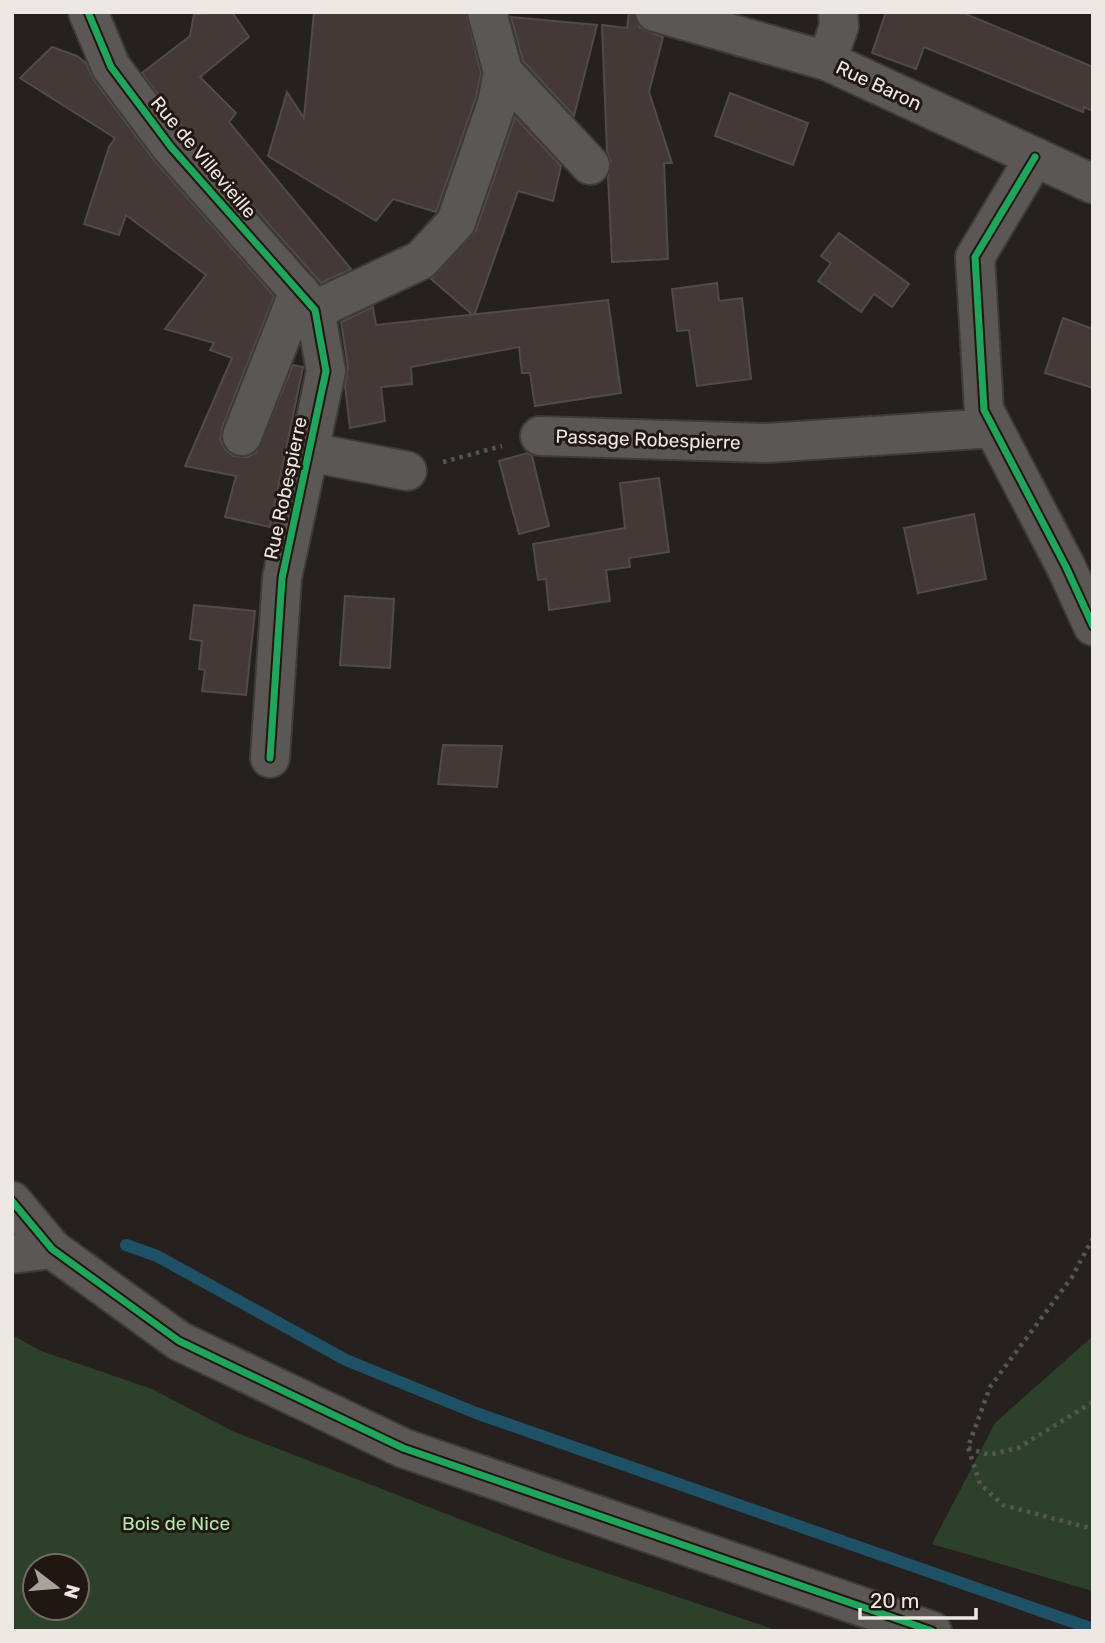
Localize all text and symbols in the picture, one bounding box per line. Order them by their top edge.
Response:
street label: Rue Baron [832,56,925,115]
street label: Rue de Villevieille [146,92,261,223]
street label: Rue Robespierre [259,415,312,562]
street label: Passage Robespierre [555,425,741,454]
park label: Bois de Nice [122,1512,230,1535]
north arrow [21,1552,91,1622]
scale bar [860,1576,976,1620]
text: N [59,1582,85,1601]
text: 20 m [870,1588,919,1613]

